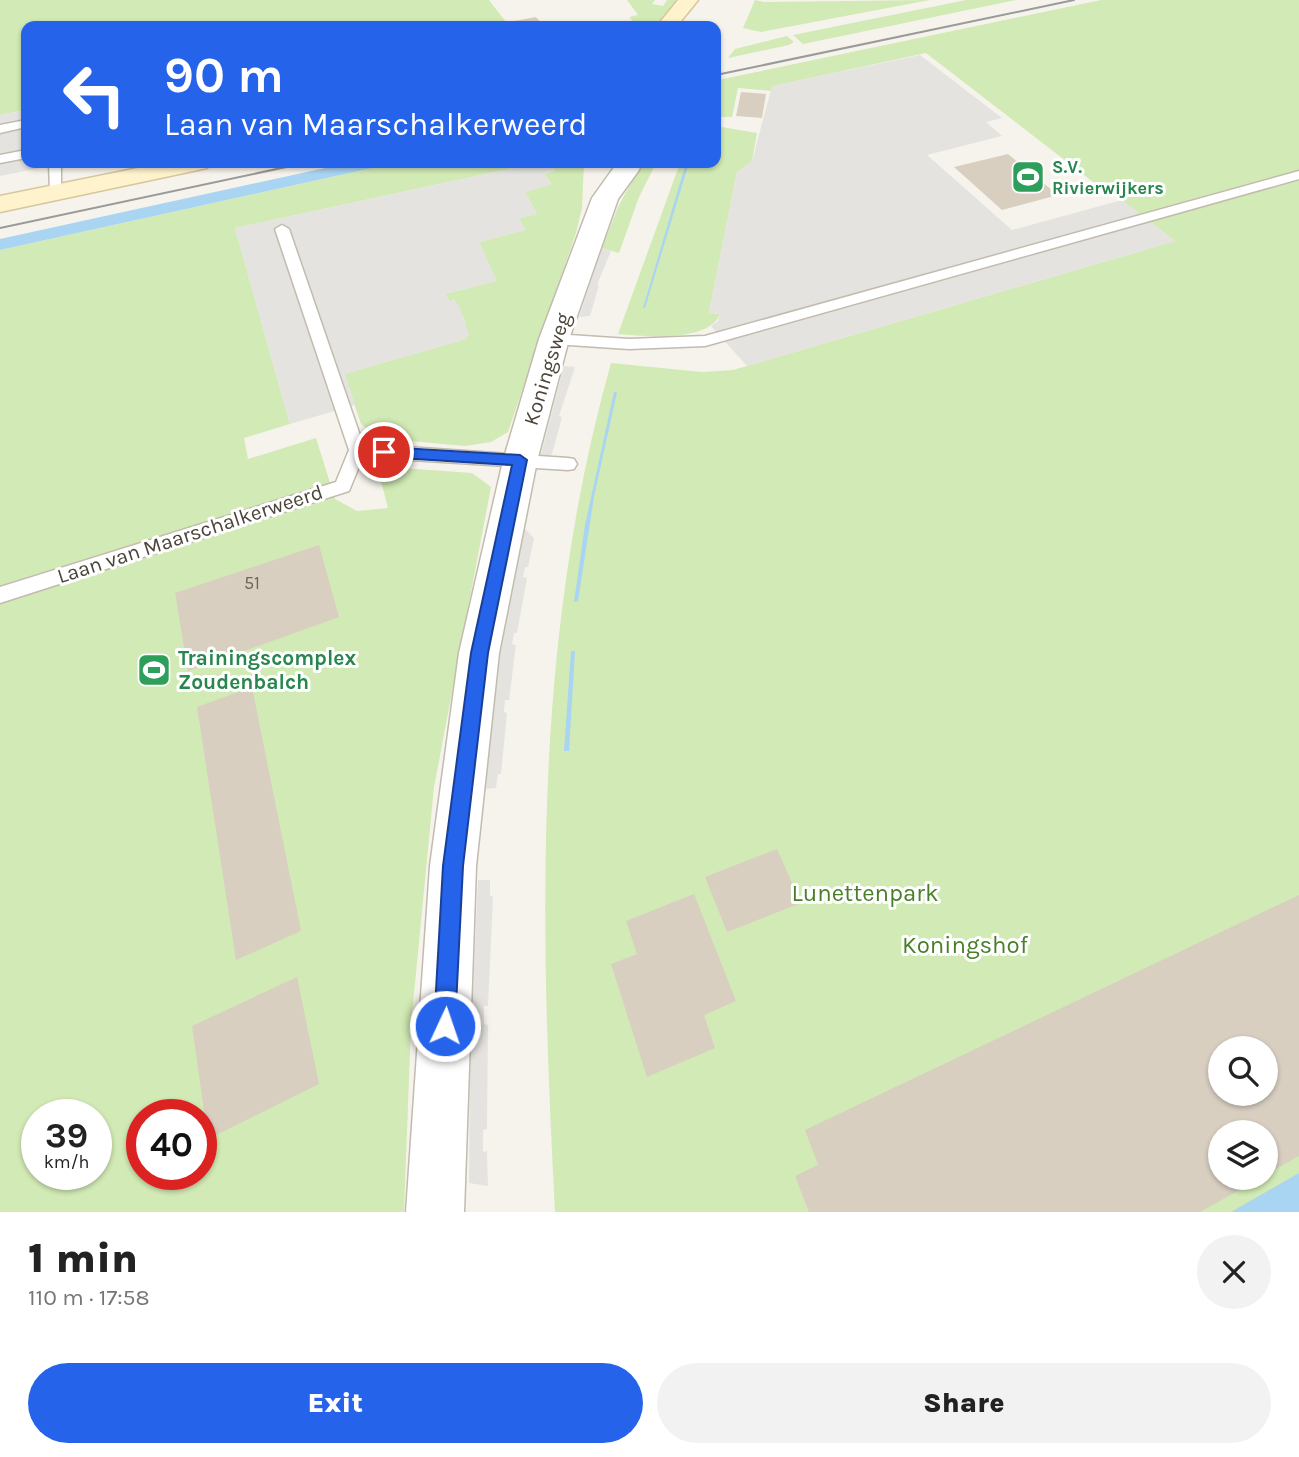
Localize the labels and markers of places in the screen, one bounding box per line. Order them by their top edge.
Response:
place label: S.V. Rivierwijkers [1052,156,1164,199]
sports icon: S.V. Rivierwijkers [1009,158,1047,196]
pin [354,422,414,482]
place label: Trainingscomplex Zoudenbalch [178,646,356,694]
sports icon: Trainingscomplex Zoudenbalch [135,651,173,689]

